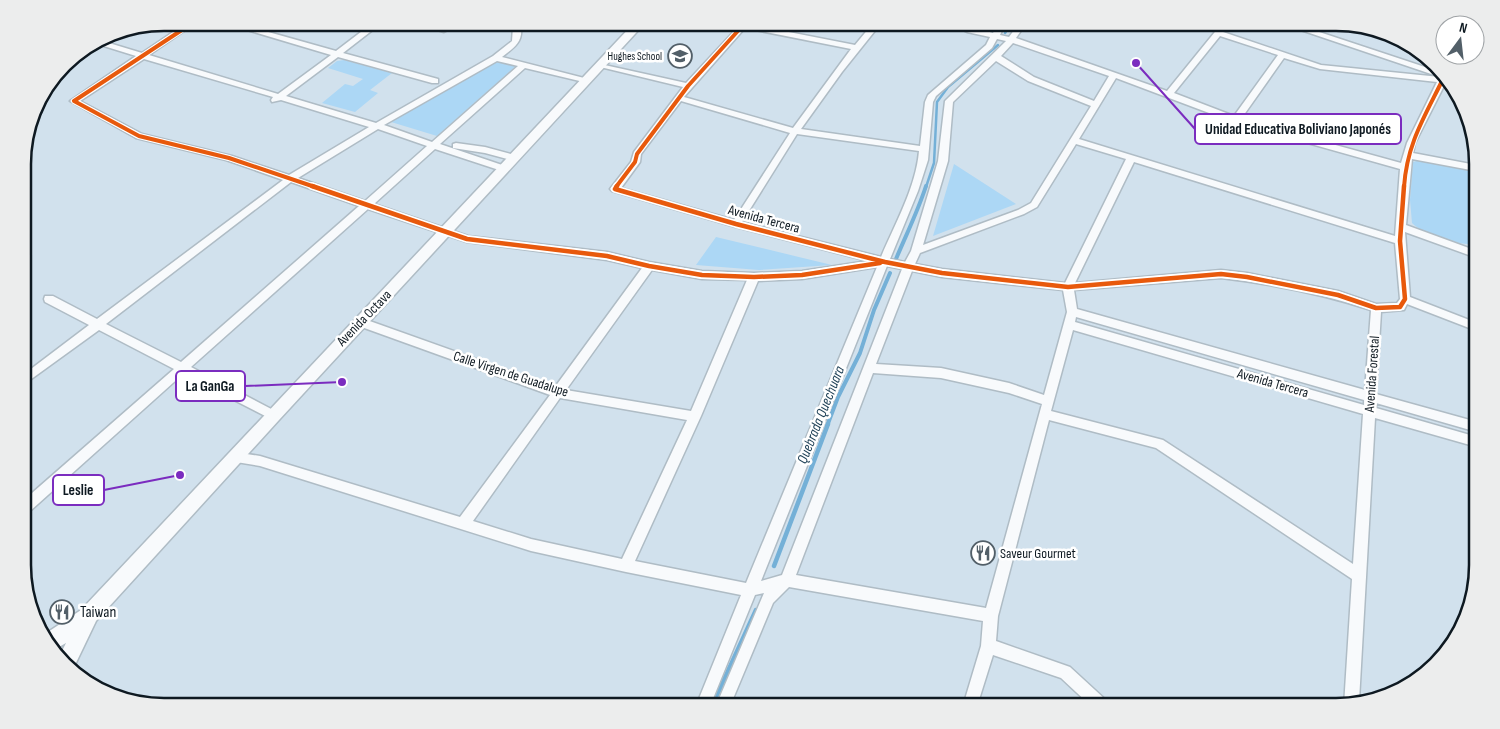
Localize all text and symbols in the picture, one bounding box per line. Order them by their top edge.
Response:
north arrow [1435,15,1485,65]
text: N [1457,19,1469,37]
school or university icon: Hughes School [667,43,693,69]
place label: Hughes School [608,50,662,63]
callout: Unidad Educativa Boliviano Japonés [1195,114,1401,144]
text: Unidad Educativa Boliviano Japonés [1205,120,1391,139]
street label: Avenida Tercera [725,201,802,237]
street label: Avenida Octava [332,286,395,350]
street label: Avenida Forestal [1361,335,1383,414]
street label: Calle Virgen de Guadalupe [451,347,571,401]
water label: Quebrada Quechuara [793,363,849,467]
street label: Avenida Tercera [1234,364,1311,401]
callout: La GanGa [176,371,245,401]
text: La GanGa [185,377,235,396]
callout: Leslie [53,475,104,505]
text: Leslie [63,481,93,500]
restaurant icon: Saveur Gourmet [970,540,996,566]
place label: Saveur Gourmet [1000,545,1076,562]
restaurant icon: Taiwan [49,599,75,625]
place label: Taiwan [80,603,116,622]

